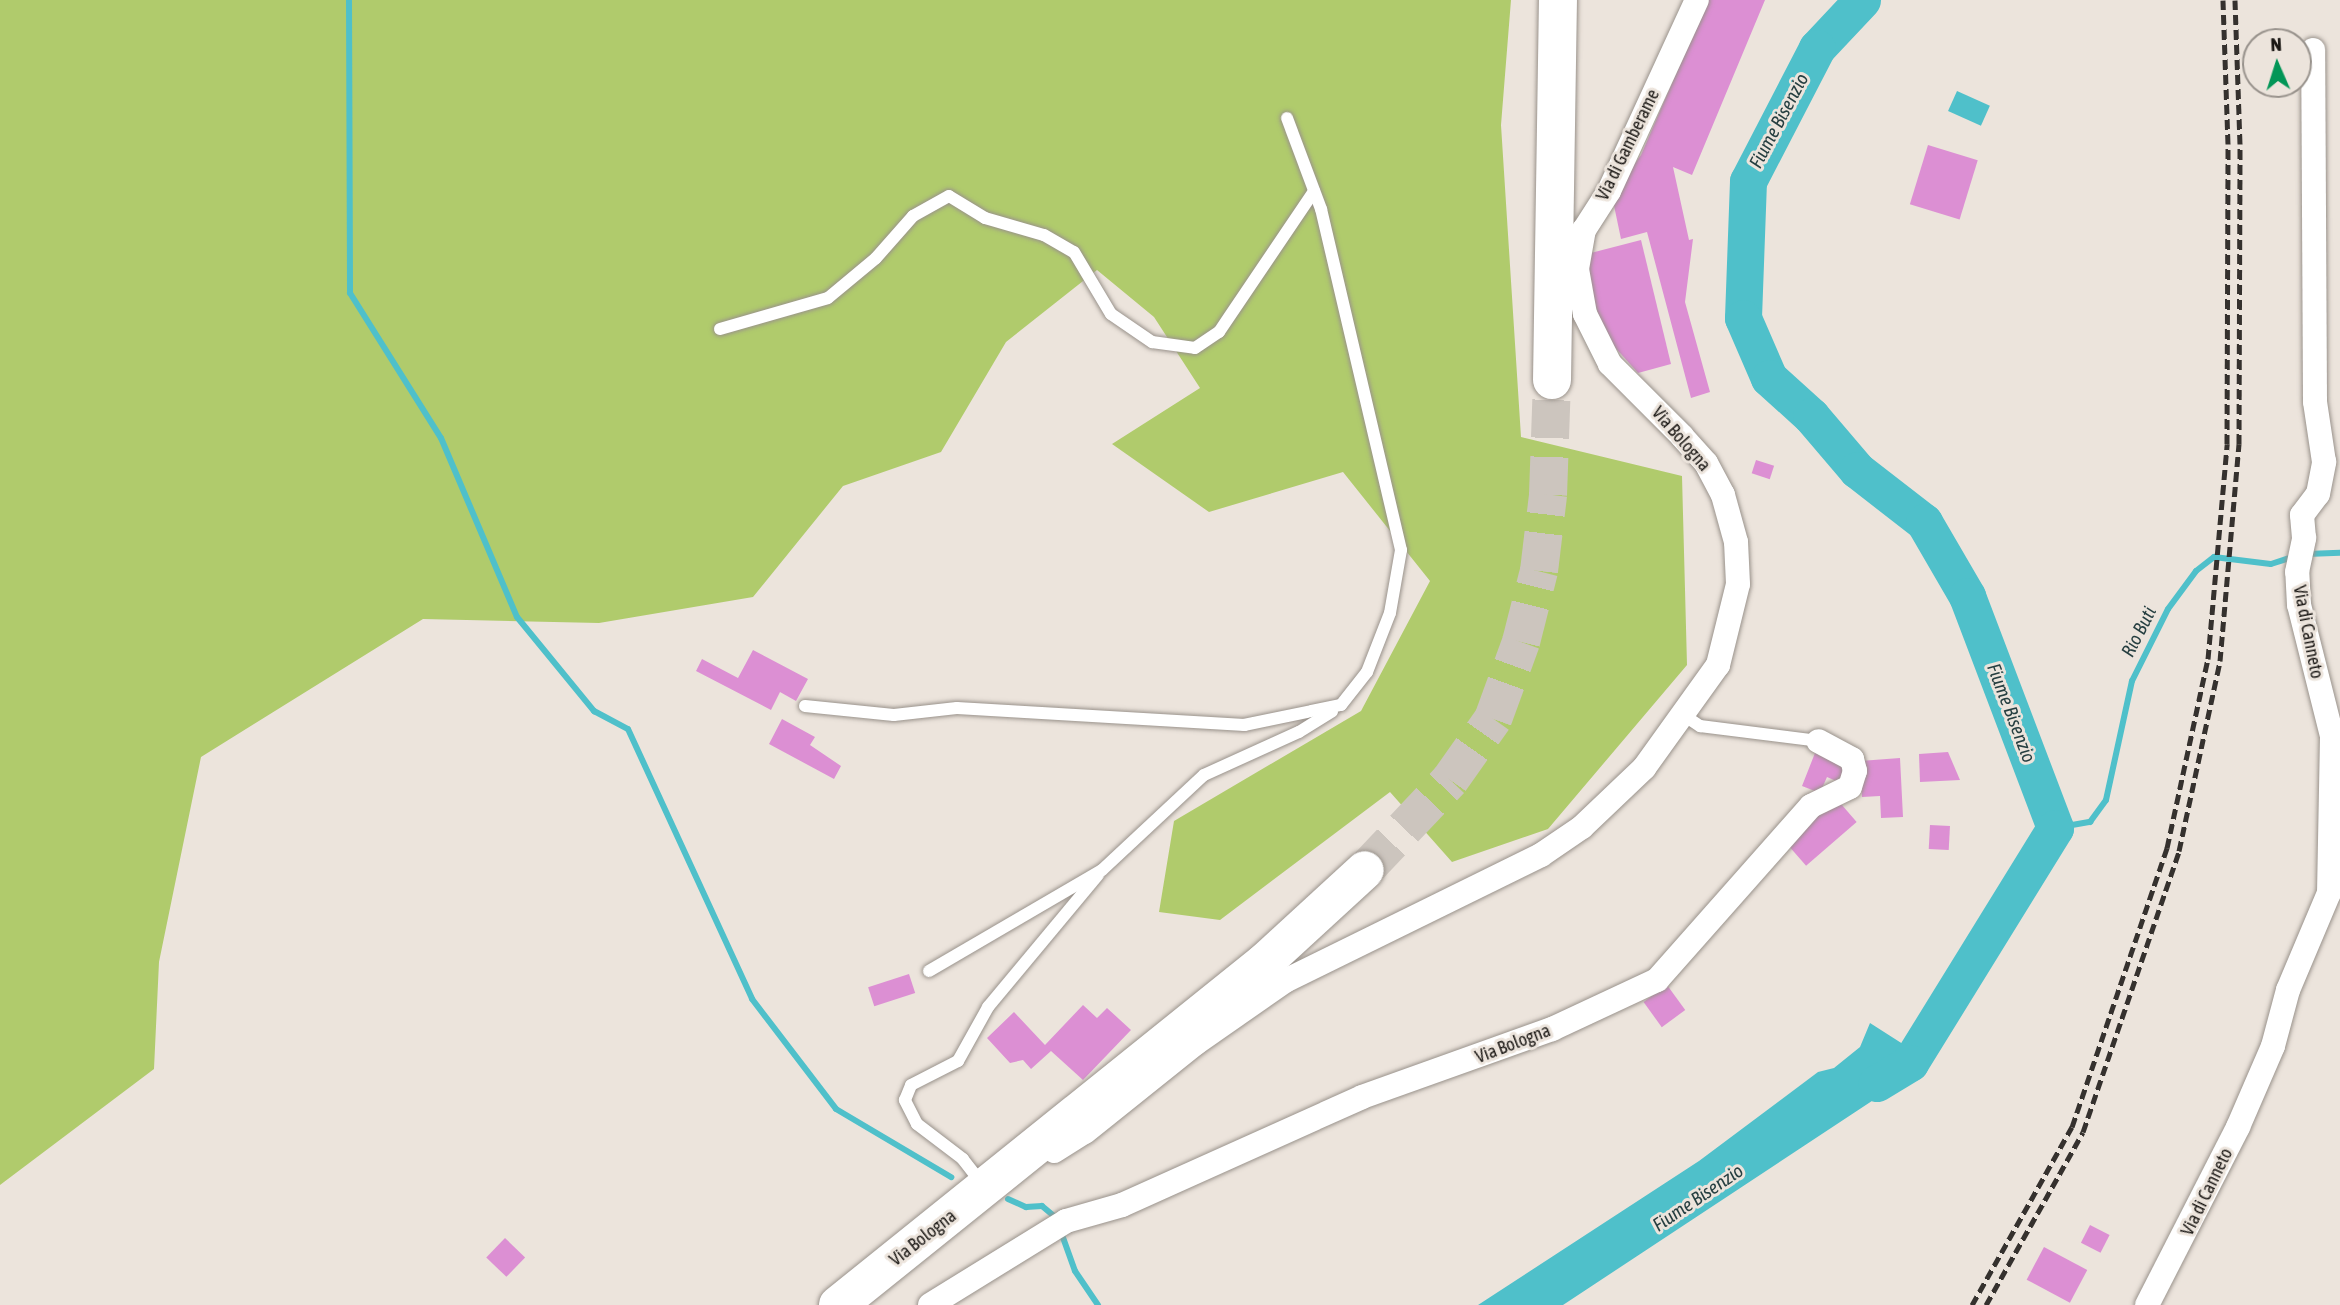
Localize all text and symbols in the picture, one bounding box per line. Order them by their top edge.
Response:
north arrow [2242,28,2312,98]
text: N [2270,33,2282,55]
water label: Fiume Bisenzio [1744,70,1814,172]
street label: Via di Gamberame [1592,86,1664,204]
street label: Via Bologna [1647,402,1715,476]
street label: Via di Canneto [2288,584,2328,680]
water label: Rio Buti [2117,603,2161,661]
water label: Fiume Bisenzio [1982,660,2040,766]
street label: Via Bologna [1472,1020,1554,1068]
street label: Via di Canneto [2177,1145,2237,1239]
water label: Fiume Bisenzio [1648,1159,1748,1237]
street label: Via Bologna [885,1205,961,1271]

